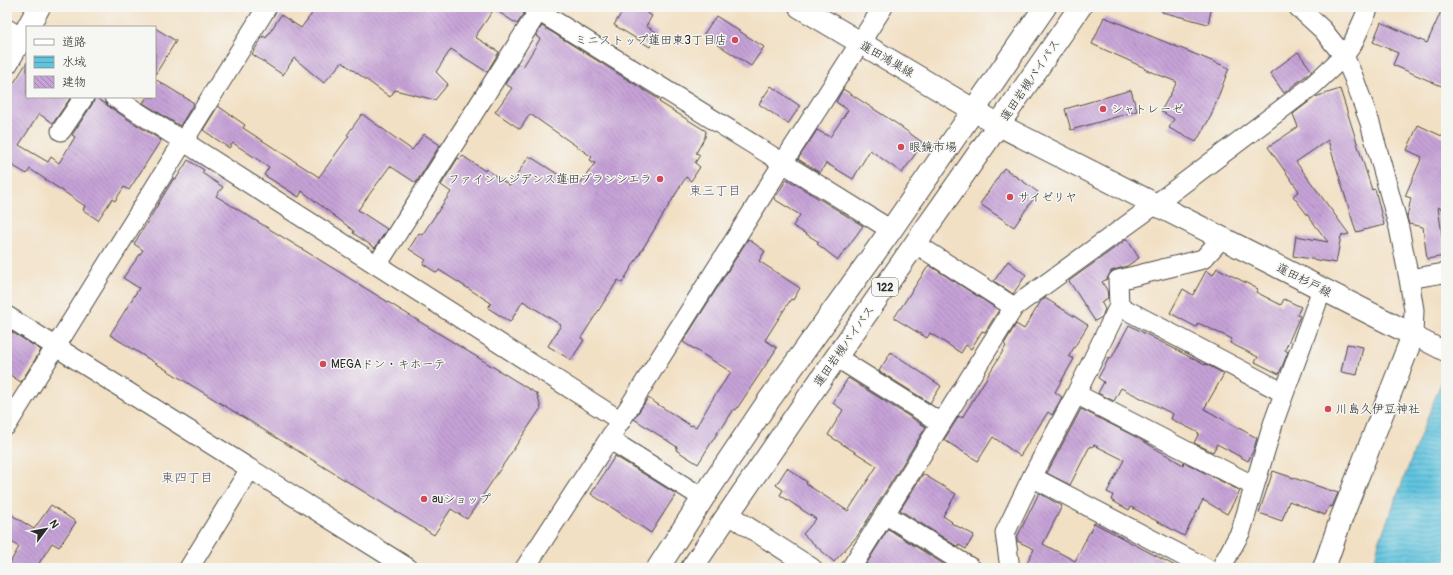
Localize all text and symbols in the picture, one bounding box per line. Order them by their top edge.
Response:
legend [26,26,156,98]
place label: ミニストップ蓮田東3丁目店 [575,33,727,48]
text: 道路 [62,35,86,50]
marker: ミニストップ蓮田東3丁目店 [730,35,740,45]
street label: 蓮田岩槻バイパス [997,36,1063,124]
street label: 蓮田鴻巣線 [857,38,916,81]
text: 水域 [62,55,86,70]
text: 建物 [62,75,86,90]
place label: シャトレーゼ [1111,102,1183,117]
marker: シャトレーゼ [1098,104,1108,114]
place label: 眼鏡市場 [909,140,957,155]
marker: 眼鏡市場 [896,142,906,152]
place label: ファインレジデンス蓮田ブランシエラ [448,172,652,187]
marker: ファインレジデンス蓮田ブランシエラ [655,174,665,184]
district label: 東三丁目 [689,183,741,199]
place label: サイゼリヤ [1018,190,1077,205]
marker: サイゼリヤ [1005,192,1015,202]
street label: 蓮田杉戸線 [1274,260,1334,301]
road number: 122 [872,278,898,296]
street label: 蓮田岩槻バイパス [811,303,878,390]
place label: MEGAドン・キホーテ [331,357,446,372]
marker: MEGAドン・キホーテ [318,359,328,369]
place label: 川島久伊豆神社 [1336,402,1420,417]
marker: 川島久伊豆神社 [1323,404,1333,414]
district label: 東四丁目 [161,470,213,486]
place label: auショップ [432,492,491,507]
marker: auショップ [419,494,429,504]
north arrow [26,509,66,549]
text: N [47,517,62,531]

